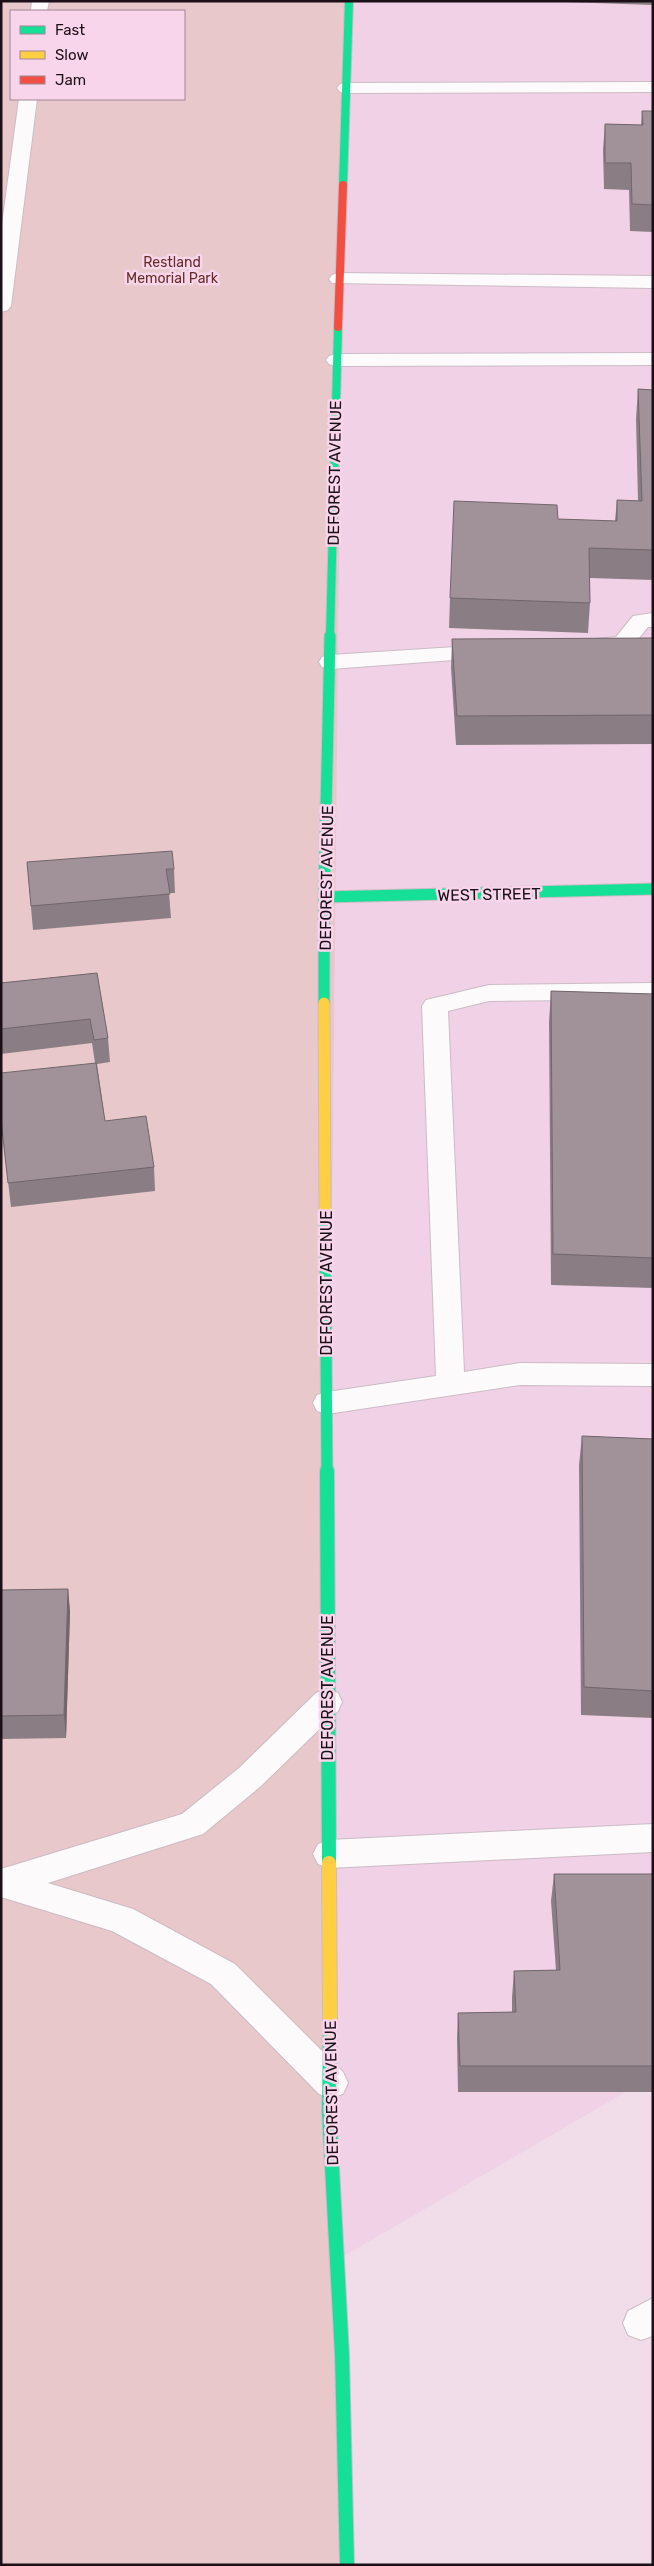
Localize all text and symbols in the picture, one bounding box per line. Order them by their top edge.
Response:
legend [10,10,185,100]
text: Fast [55,21,85,39]
text: Slow [55,46,88,64]
text: Jam [55,71,86,89]
park label: Restland Memorial Park [126,254,219,287]
street label: DEFOREST AVENUE [324,400,345,546]
street label: DEFOREST AVENUE [316,805,337,951]
street label: WEST STREET [437,884,541,905]
street label: DEFOREST AVENUE [317,1210,336,1356]
street label: DEFOREST AVENUE [318,1615,337,1761]
street label: DEFOREST AVENUE [321,2020,342,2166]

